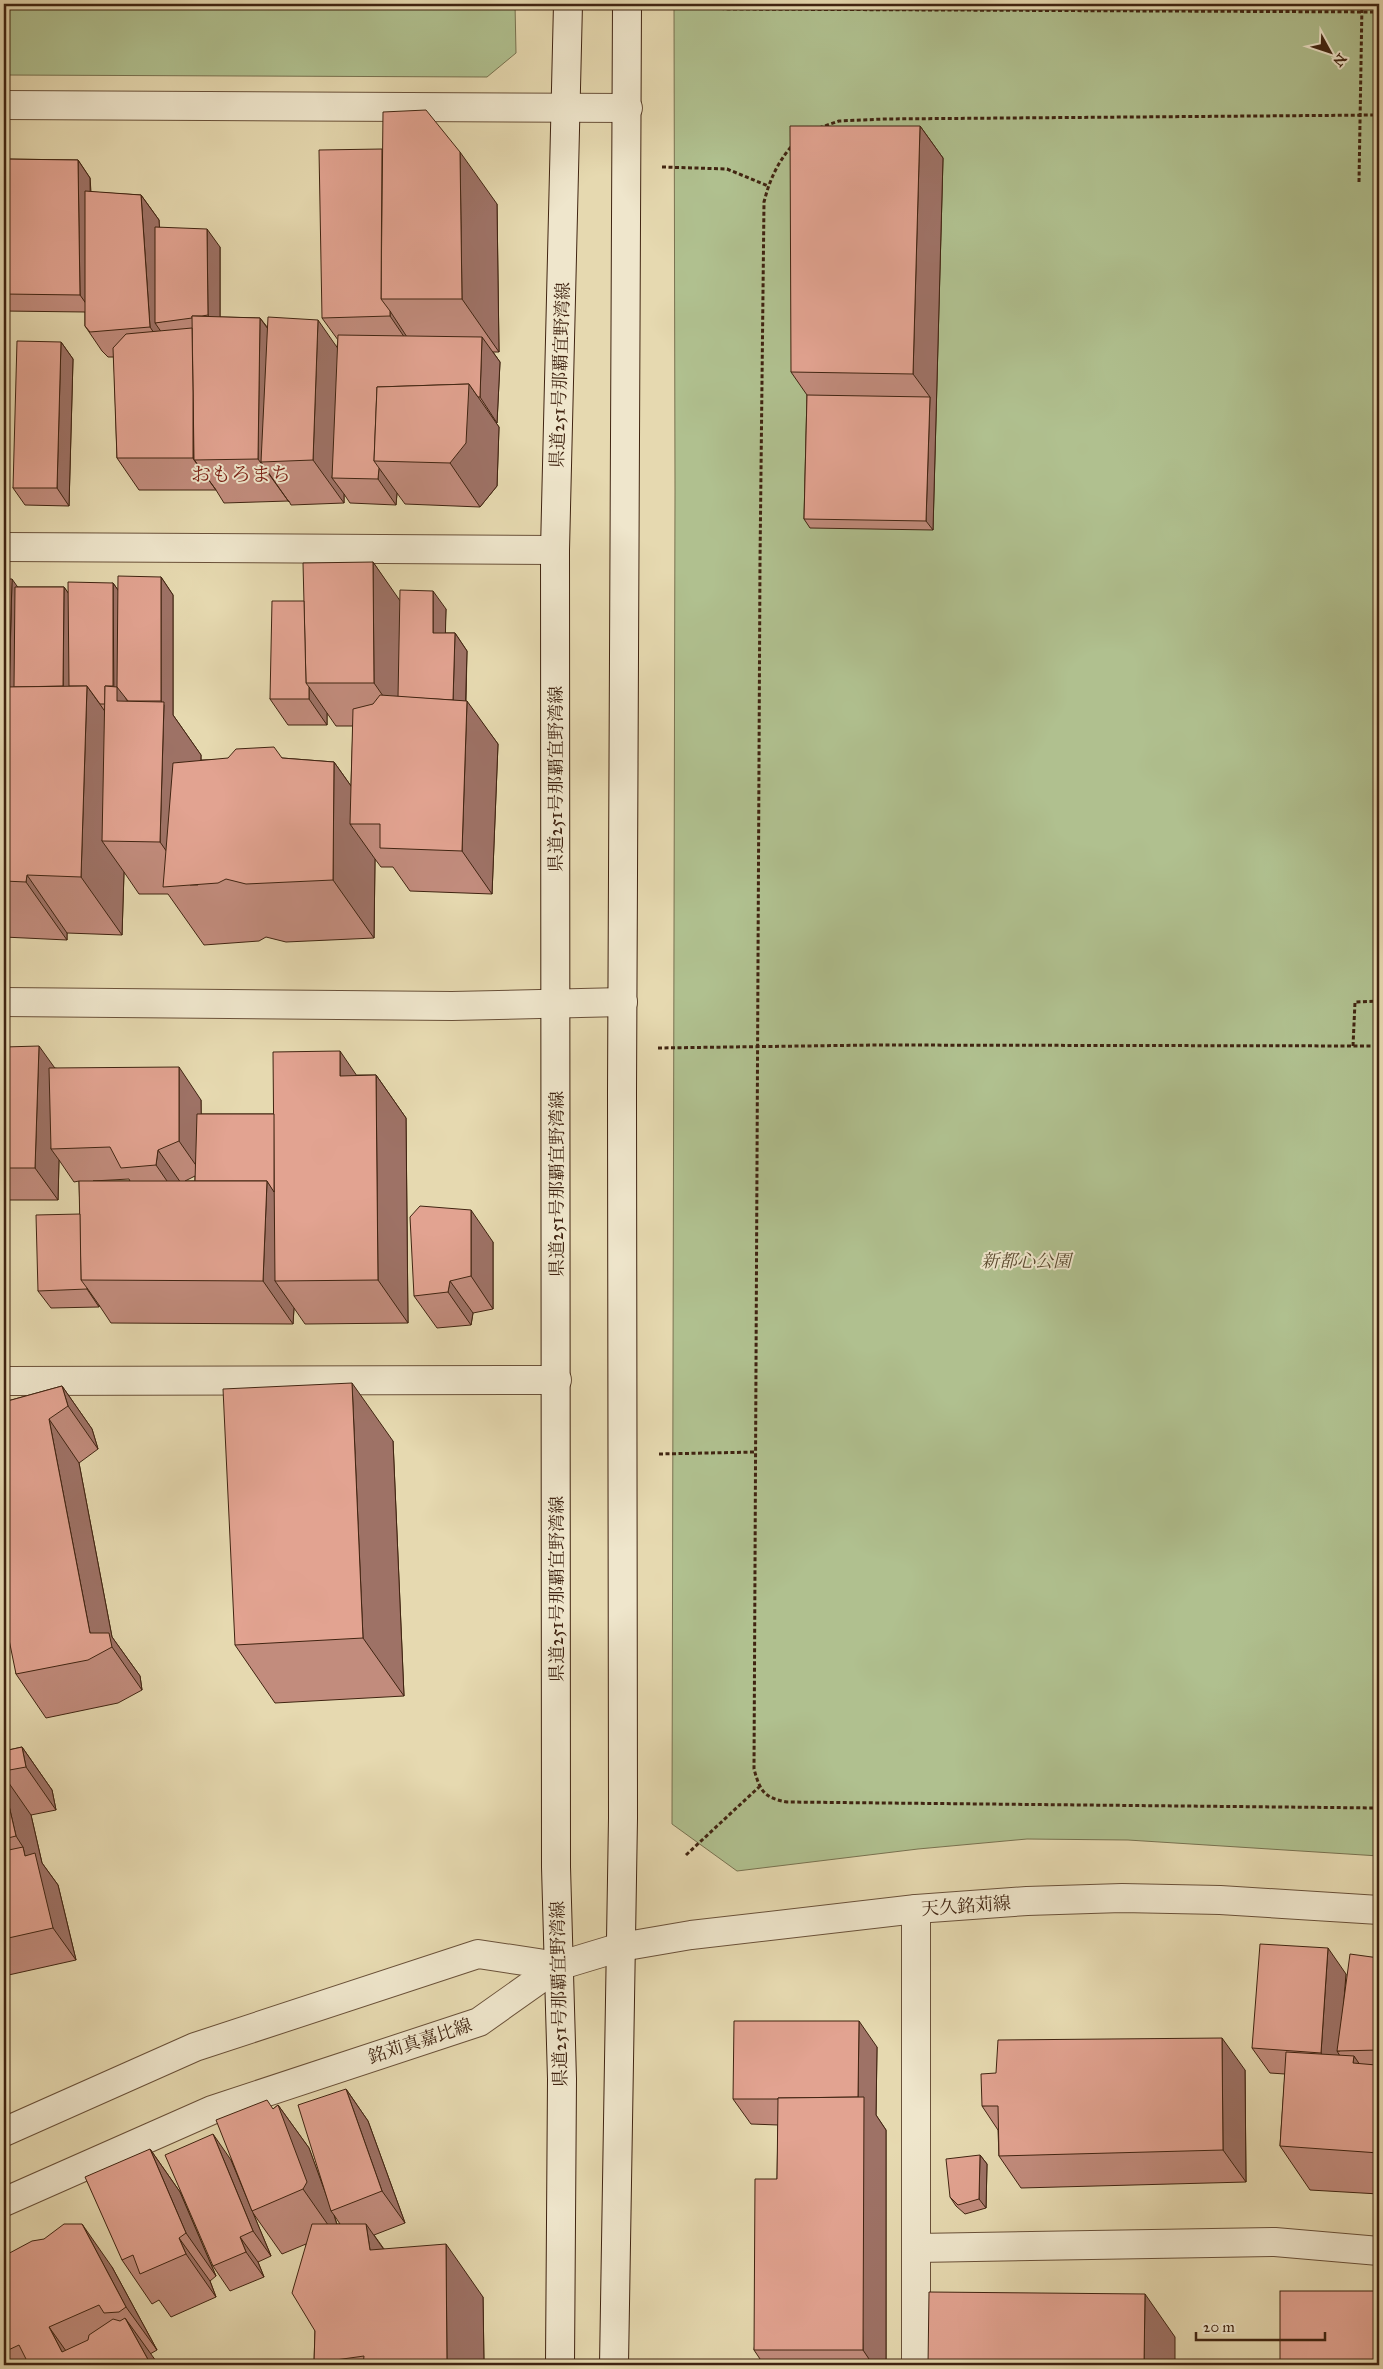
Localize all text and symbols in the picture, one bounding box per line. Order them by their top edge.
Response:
north arrow [1306,28,1356,78]
text: N [1329,50,1350,70]
street label: 県道251号那覇宜野湾線 [546,282,574,468]
district label: おもろまち [191,462,291,486]
street label: 県道251号那覇宜野湾線 [545,686,567,872]
street label: 県道251号那覇宜野湾線 [546,1091,568,1277]
park label: 新都心公園 [981,1250,1074,1272]
street label: 県道251号那覇宜野湾線 [546,1496,568,1682]
street label: 天久銘苅線 [920,1892,1012,1920]
street label: 県道251号那覇宜野湾線 [546,1901,572,2087]
street label: 銘苅真嘉比線 [365,2014,475,2068]
scale bar [1196,2309,1324,2341]
text: 20 m [1203,2318,1235,2336]

